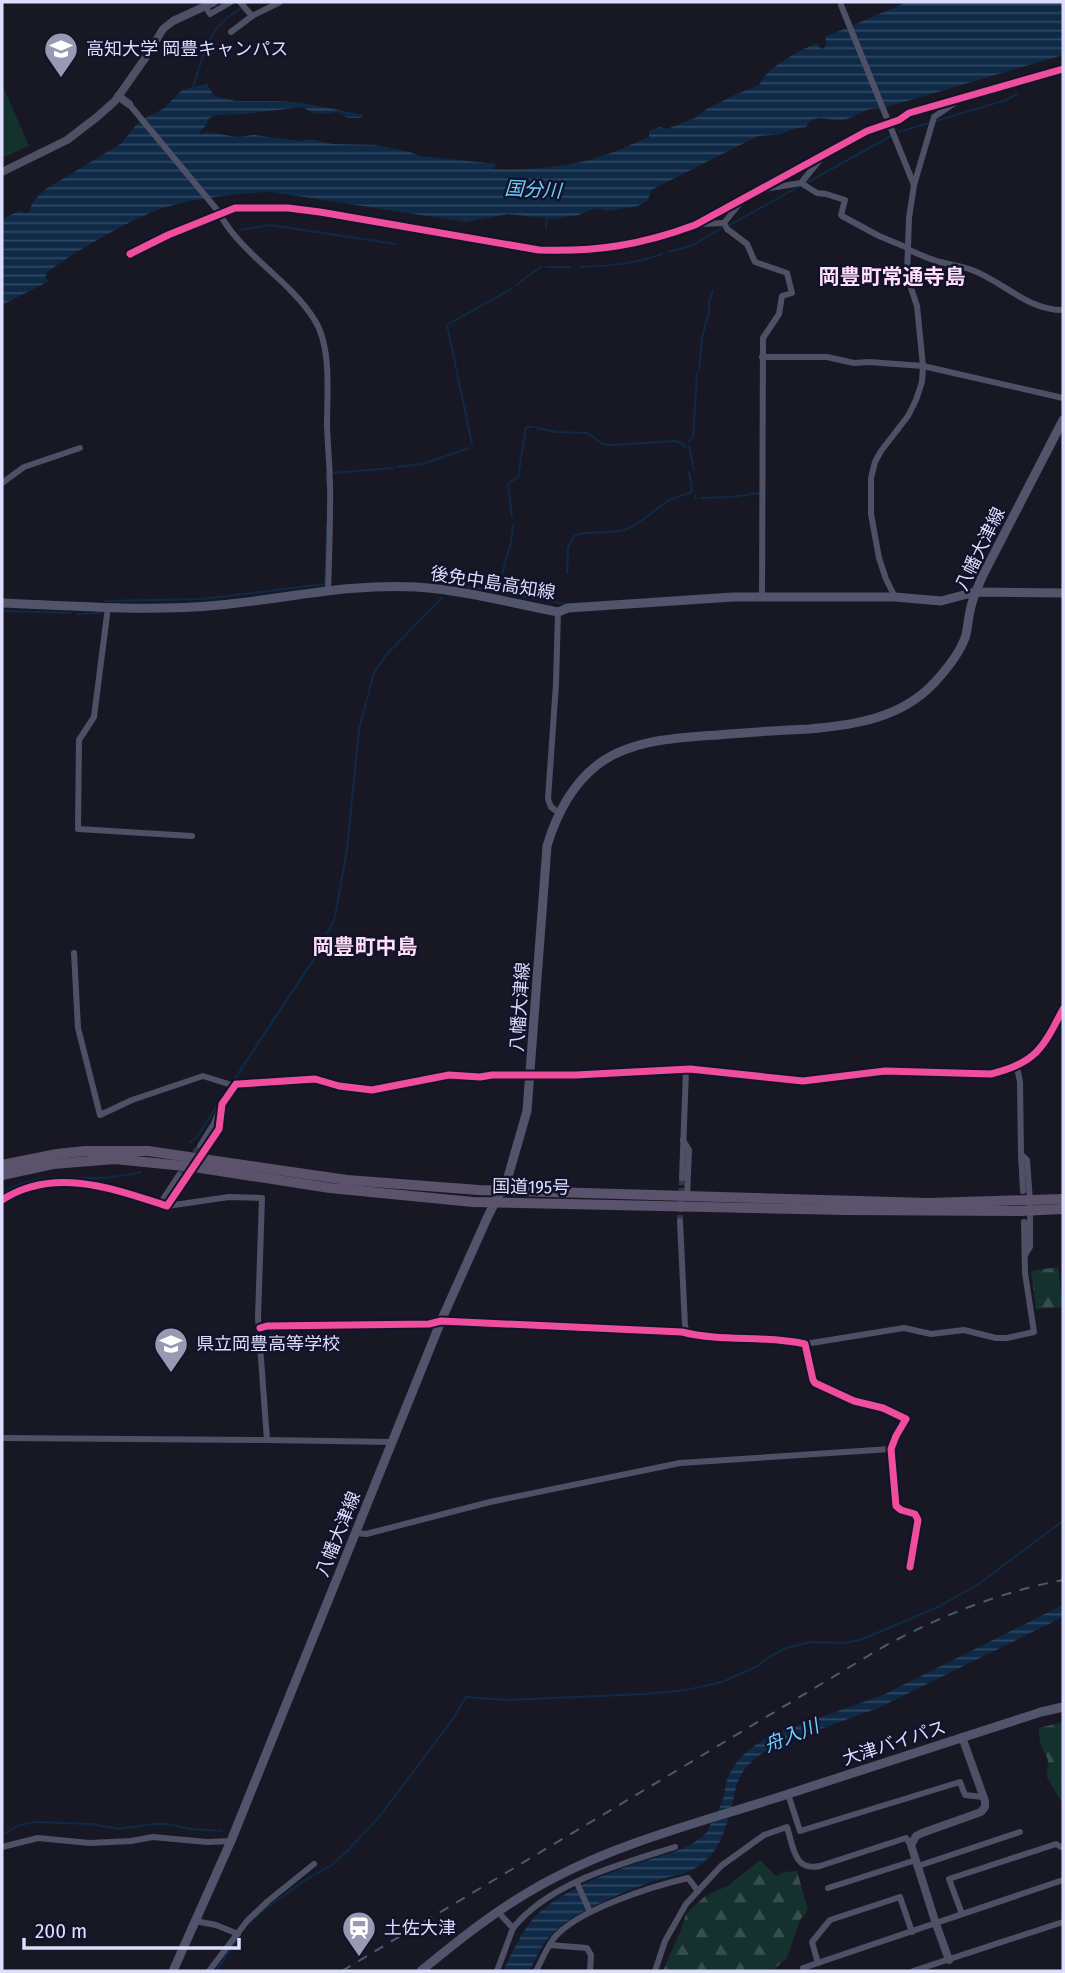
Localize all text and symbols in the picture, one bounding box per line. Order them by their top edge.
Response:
school or university icon: 高知大学 岡豊キャンパス [42,30,80,79]
place label: 高知大学 岡豊キャンパス [86,38,288,60]
water label: 国分川 [504,177,564,203]
district label: 岡豊町常通寺島 [819,264,966,290]
street label: 八幡大津線 [950,504,1010,594]
street label: 後免中島高知線 [429,562,557,604]
district label: 岡豊町中島 [313,934,418,960]
street label: 八幡大津線 [506,961,534,1053]
street label: 国道195号 [492,1175,570,1199]
school or university icon: 県立岡豊高等学校 [152,1325,190,1374]
place label: 県立岡豊高等学校 [196,1333,340,1355]
street label: 八幡大津線 [311,1488,365,1580]
water label: 舟入川 [760,1713,824,1757]
street label: 大津バイパス [839,1716,949,1770]
scale bar [24,1906,240,1950]
station icon: 土佐大津 [340,1909,378,1958]
place label: 土佐大津 [384,1917,456,1939]
text: 200 m [35,1918,87,1944]

